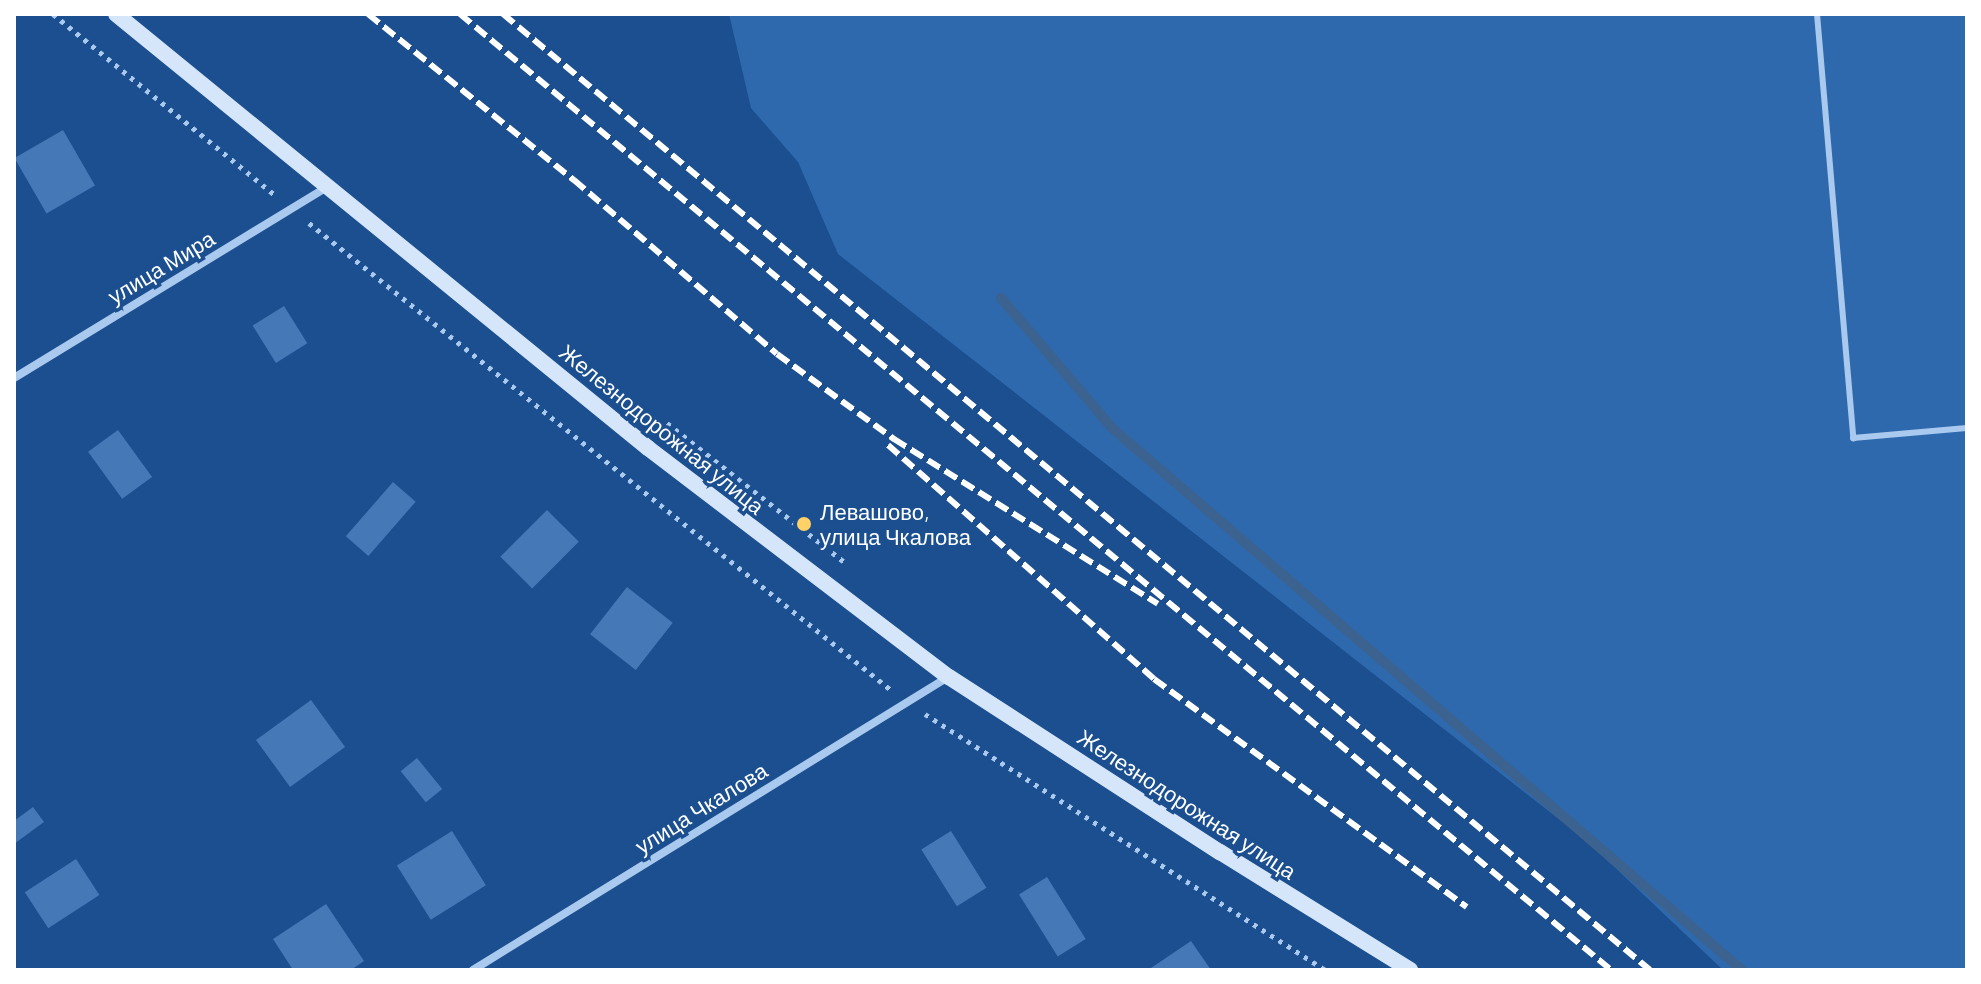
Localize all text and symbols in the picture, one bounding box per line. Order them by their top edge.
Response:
street label: улица Мира [103,225,219,309]
street label: Железнодорожная улица [554,338,770,520]
place label: Левашово, улица Чкалова [820,498,971,550]
marker: Левашово, улица Чкалова [795,515,813,533]
street label: Железнодорожная улица [1073,723,1301,885]
street label: улица Чкалова [630,757,772,859]

